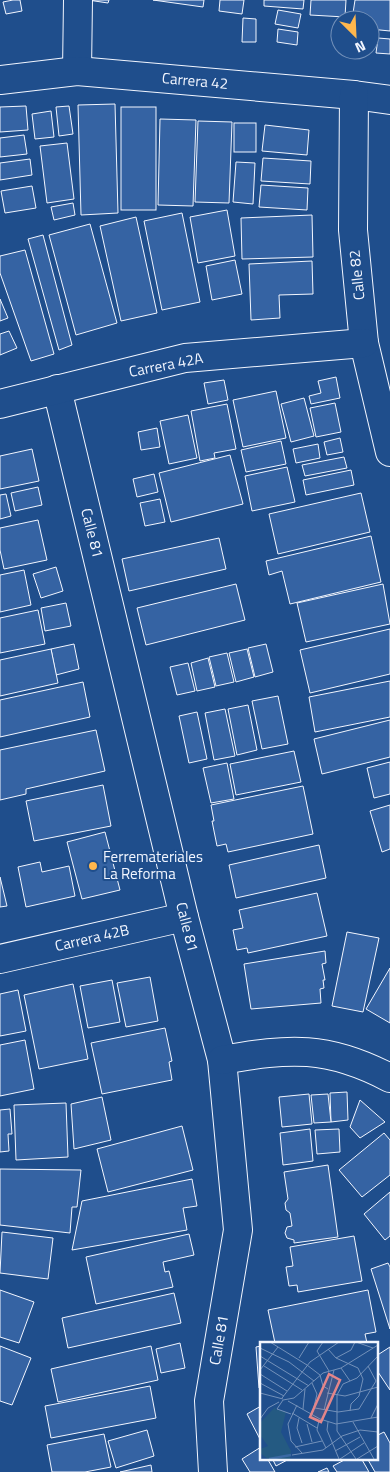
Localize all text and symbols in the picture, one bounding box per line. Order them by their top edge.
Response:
north arrow [330,10,380,60]
text: N [352,36,369,59]
street label: Carrera 42 [161,66,229,95]
street label: Calle 82 [342,249,371,301]
street label: Carrera 42A [127,346,205,383]
street label: Calle 81 [75,506,110,560]
place label: Ferremateriales La Reforma [103,845,203,885]
marker: Ferremateriales La Reforma [87,860,99,872]
street label: Calle 81 [170,900,205,954]
street label: Carrera 42B [53,918,131,957]
street label: Calle 81 [203,1313,234,1367]
inset map [260,1342,378,1460]

